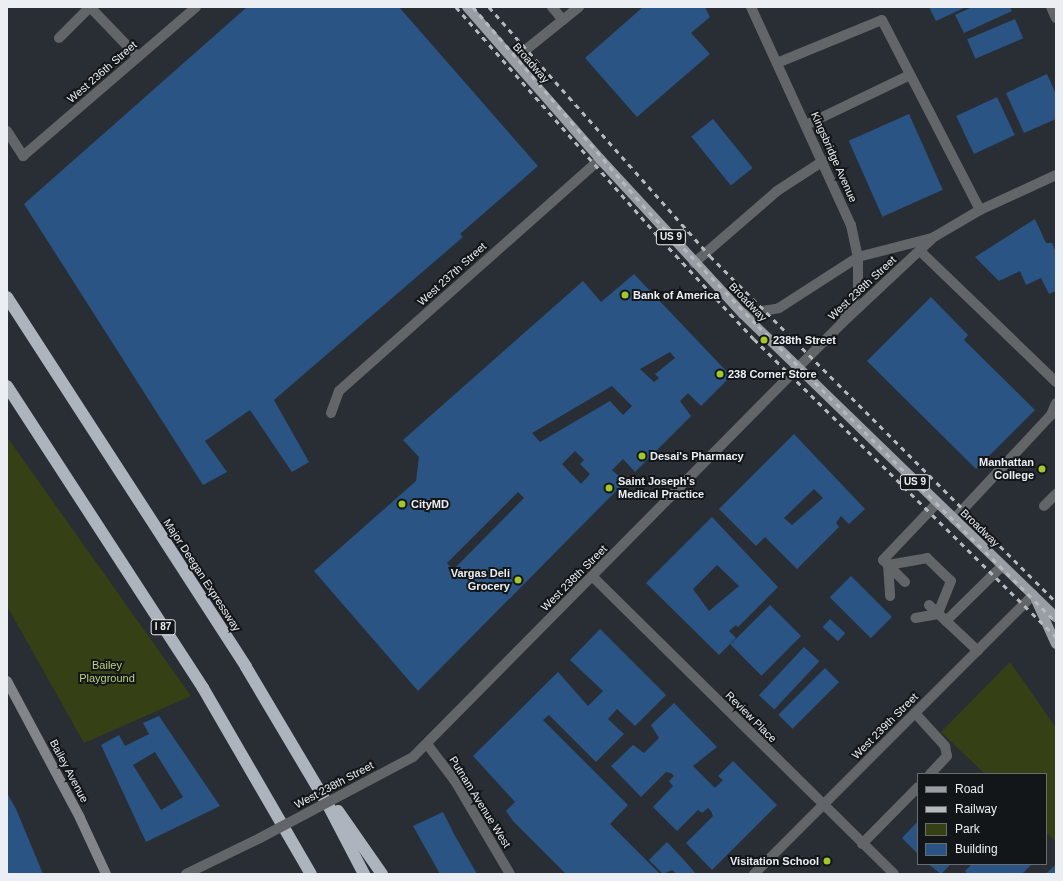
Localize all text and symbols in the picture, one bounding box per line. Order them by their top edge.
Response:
street label: West 236th Street [65,38,139,106]
street label: Broadway [510,40,552,86]
street label: Kingsbridge Avenue [808,109,860,205]
road number: US 9 [655,229,687,245]
street label: West 237th Street [415,240,489,308]
street label: West 238th Street [825,253,899,323]
street label: Broadway [726,280,770,324]
place label: Bank of America [633,288,720,302]
marker: Bank of America [620,290,630,300]
place label: 238th Street [773,333,836,347]
marker: 238th Street [758,334,770,346]
place label: 238 Corner Store [728,367,817,381]
marker: 238 Corner Store [715,369,725,379]
place label: Desai's Pharmacy [650,449,744,463]
marker: Desai's Pharmacy [637,451,647,461]
place label: Manhattan College [979,456,1034,482]
marker: Manhattan College [1037,464,1047,474]
road number: US 9 [899,474,931,490]
place label: Saint Joseph's Medical Practice [618,475,704,501]
marker: Saint Joseph's Medical Practice [603,482,615,494]
place label: CityMD [411,497,449,511]
marker: CityMD [396,498,408,510]
street label: Broadway [958,506,1002,550]
street label: Major Deegan Expressway [161,516,243,634]
street label: West 238th Street [538,542,610,614]
place label: Vargas Deli Grocery [451,567,510,593]
marker: Vargas Deli Grocery [513,575,523,585]
road number: I 87 [150,619,176,635]
park label: Bailey Playground [79,659,135,685]
street label: Review Place [723,689,779,745]
street label: West 239th Street [849,690,921,762]
street label: Bailey Avenue [47,737,91,805]
street label: Putnam Avenue West [446,754,514,850]
street label: West 238th Street [292,759,376,811]
legend [917,773,1047,865]
text: Road [955,782,984,796]
text: Railway [955,802,997,816]
text: Park [955,822,980,836]
text: Building [955,842,998,856]
place label: Visitation School [730,854,819,868]
marker: Visitation School [822,856,832,866]

